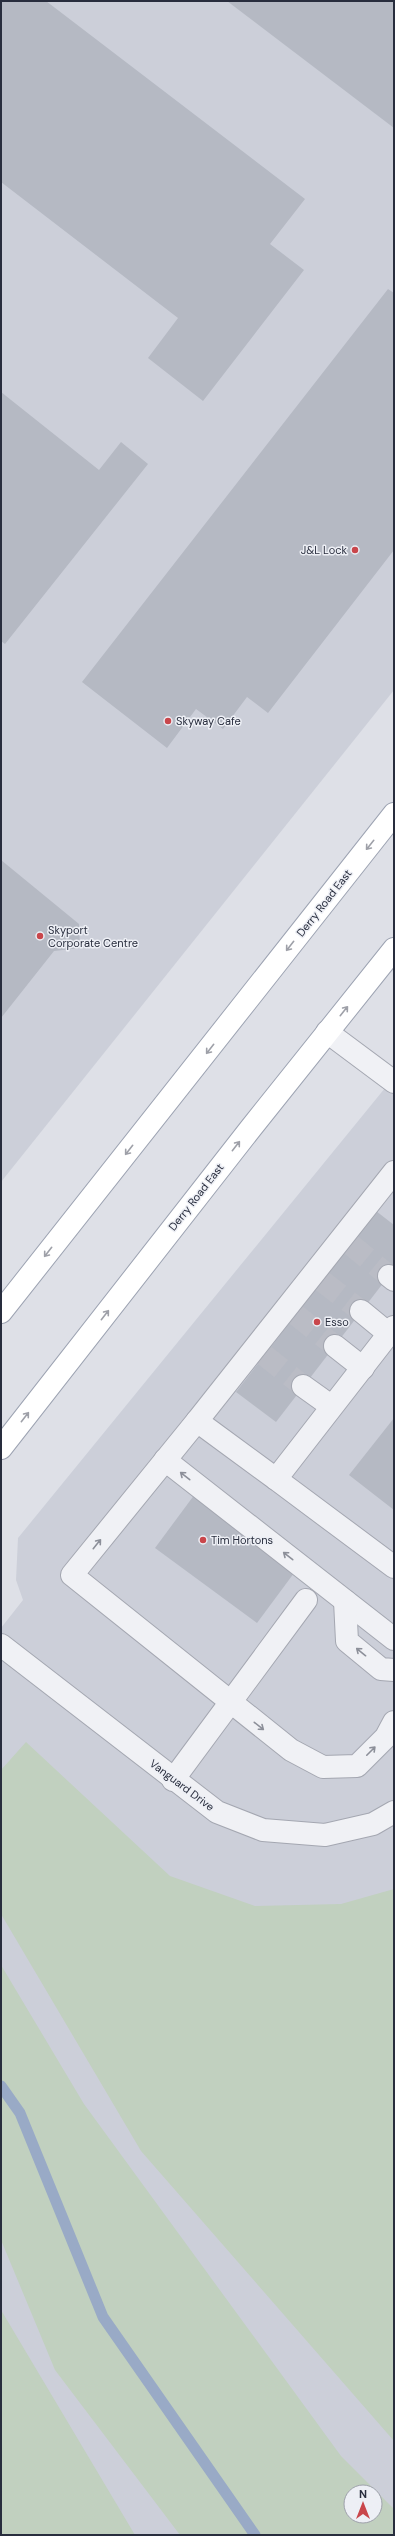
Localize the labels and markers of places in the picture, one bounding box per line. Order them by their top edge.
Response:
place label: J&L Lock [301,543,347,557]
marker: J&L Lock [350,545,360,555]
place label: Skyway Cafe [176,714,241,728]
marker: Skyway Cafe [163,716,173,726]
place label: Skyport Corporate Centre [48,923,138,950]
marker: Skyport Corporate Centre [35,931,45,941]
place label: Esso [325,1315,349,1329]
marker: Esso [312,1317,322,1327]
place label: Tim Hortons [211,1533,273,1547]
marker: Tim Hortons [198,1535,208,1545]

